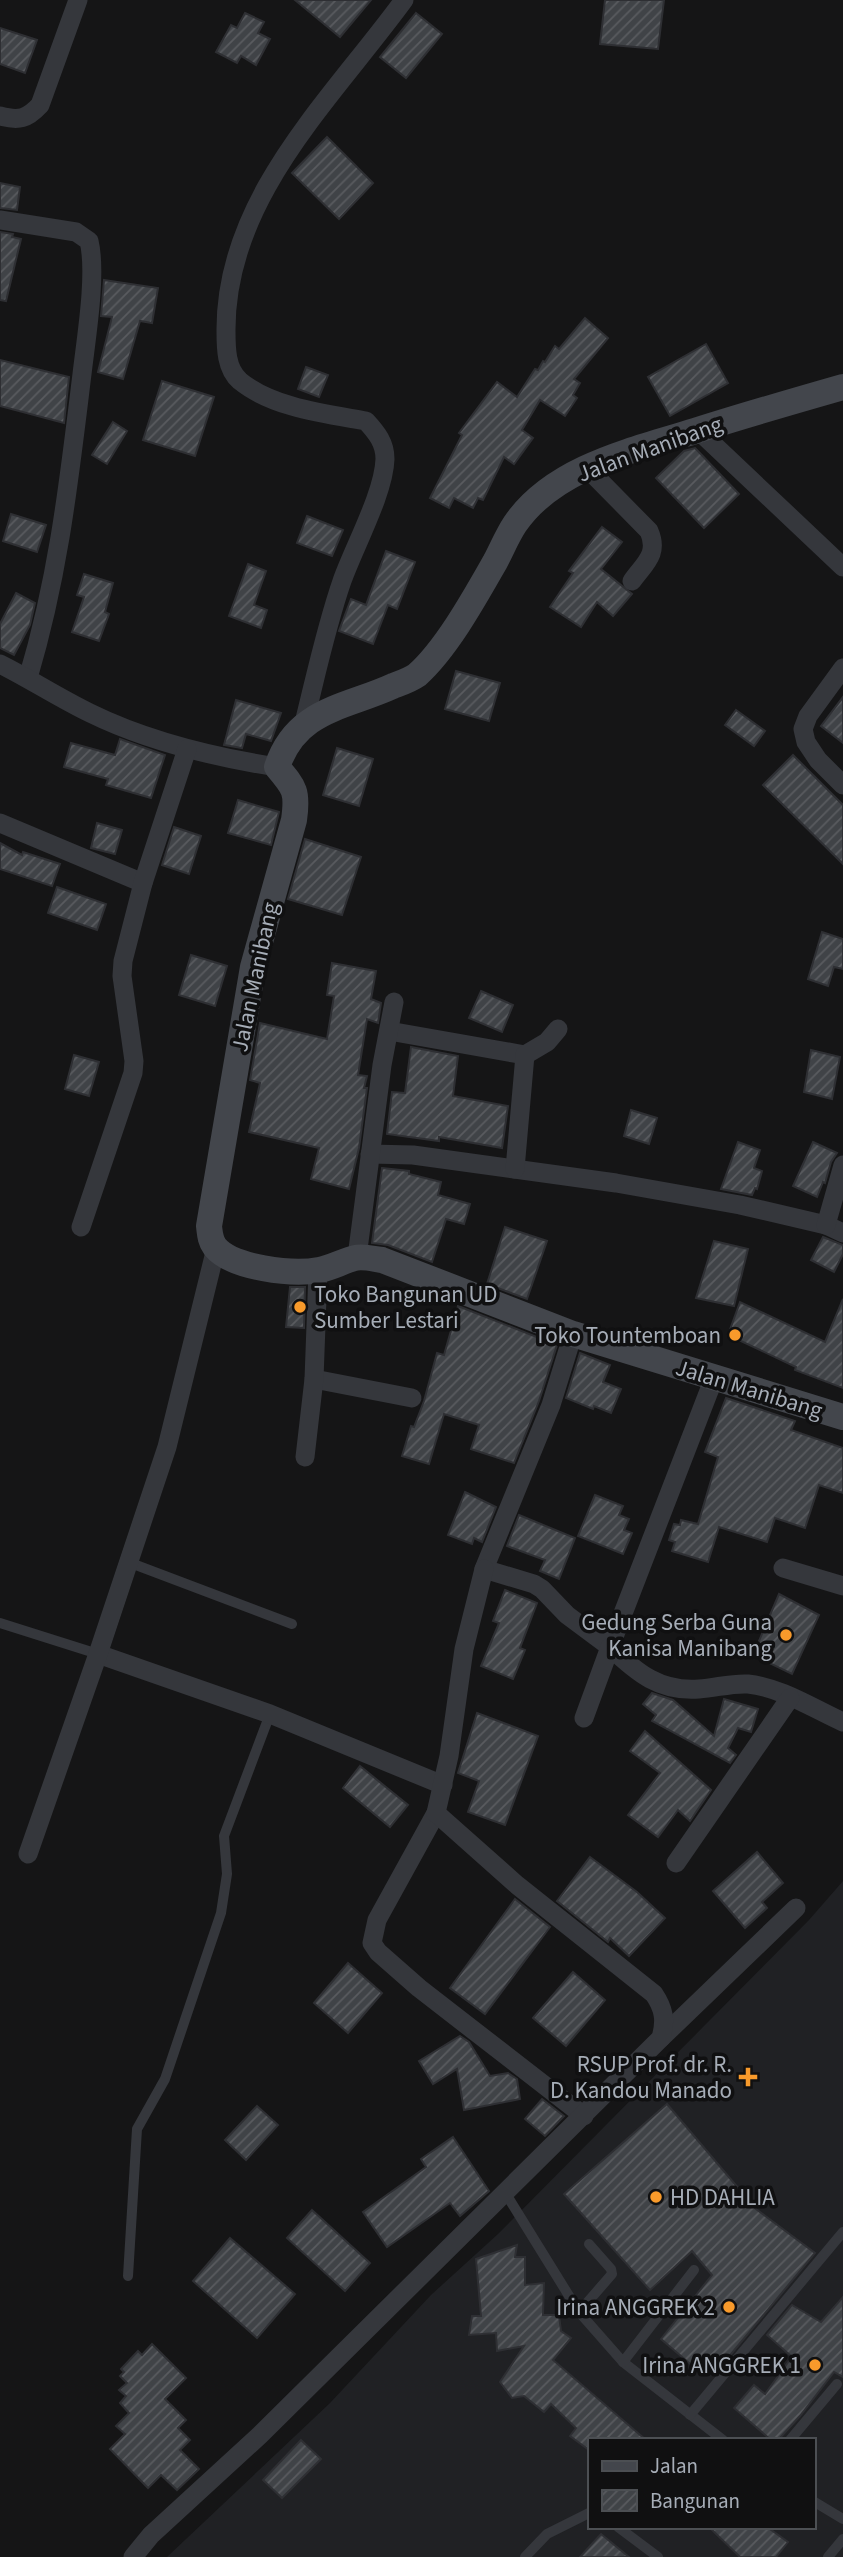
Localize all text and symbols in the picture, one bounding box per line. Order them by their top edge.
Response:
street label: Jalan Manibang [573,407,727,490]
street label: Jalan Manibang [223,899,287,1055]
place label: Toko Bangunan UD Sumber Lestari [314,1278,497,1337]
marker: Toko Bangunan UD Sumber Lestari [292,1299,308,1315]
place label: Toko Tountemboan [534,1319,721,1352]
marker: Toko Tountemboan [727,1327,743,1343]
street label: Jalan Manibang [672,1351,827,1427]
place label: Gedung Serba Guna Kanisa Manibang [581,1606,772,1665]
marker: Gedung Serba Guna Kanisa Manibang [778,1627,794,1643]
place label: RSUP Prof. dr. R. D. Kandou Manado [550,2048,732,2107]
marker: RSUP Prof. dr. R. D. Kandou Manado [738,2067,758,2087]
place label: HD DAHLIA [670,2181,775,2214]
marker: HD DAHLIA [648,2189,664,2205]
place label: Irina ANGGREK 2 [556,2291,715,2324]
marker: Irina ANGGREK 2 [721,2299,737,2315]
place label: Irina ANGGREK 1 [642,2349,801,2382]
marker: Irina ANGGREK 1 [807,2357,823,2373]
legend [588,2438,815,2529]
text: Jalan [650,2451,698,2481]
text: Bangunan [650,2486,740,2516]

